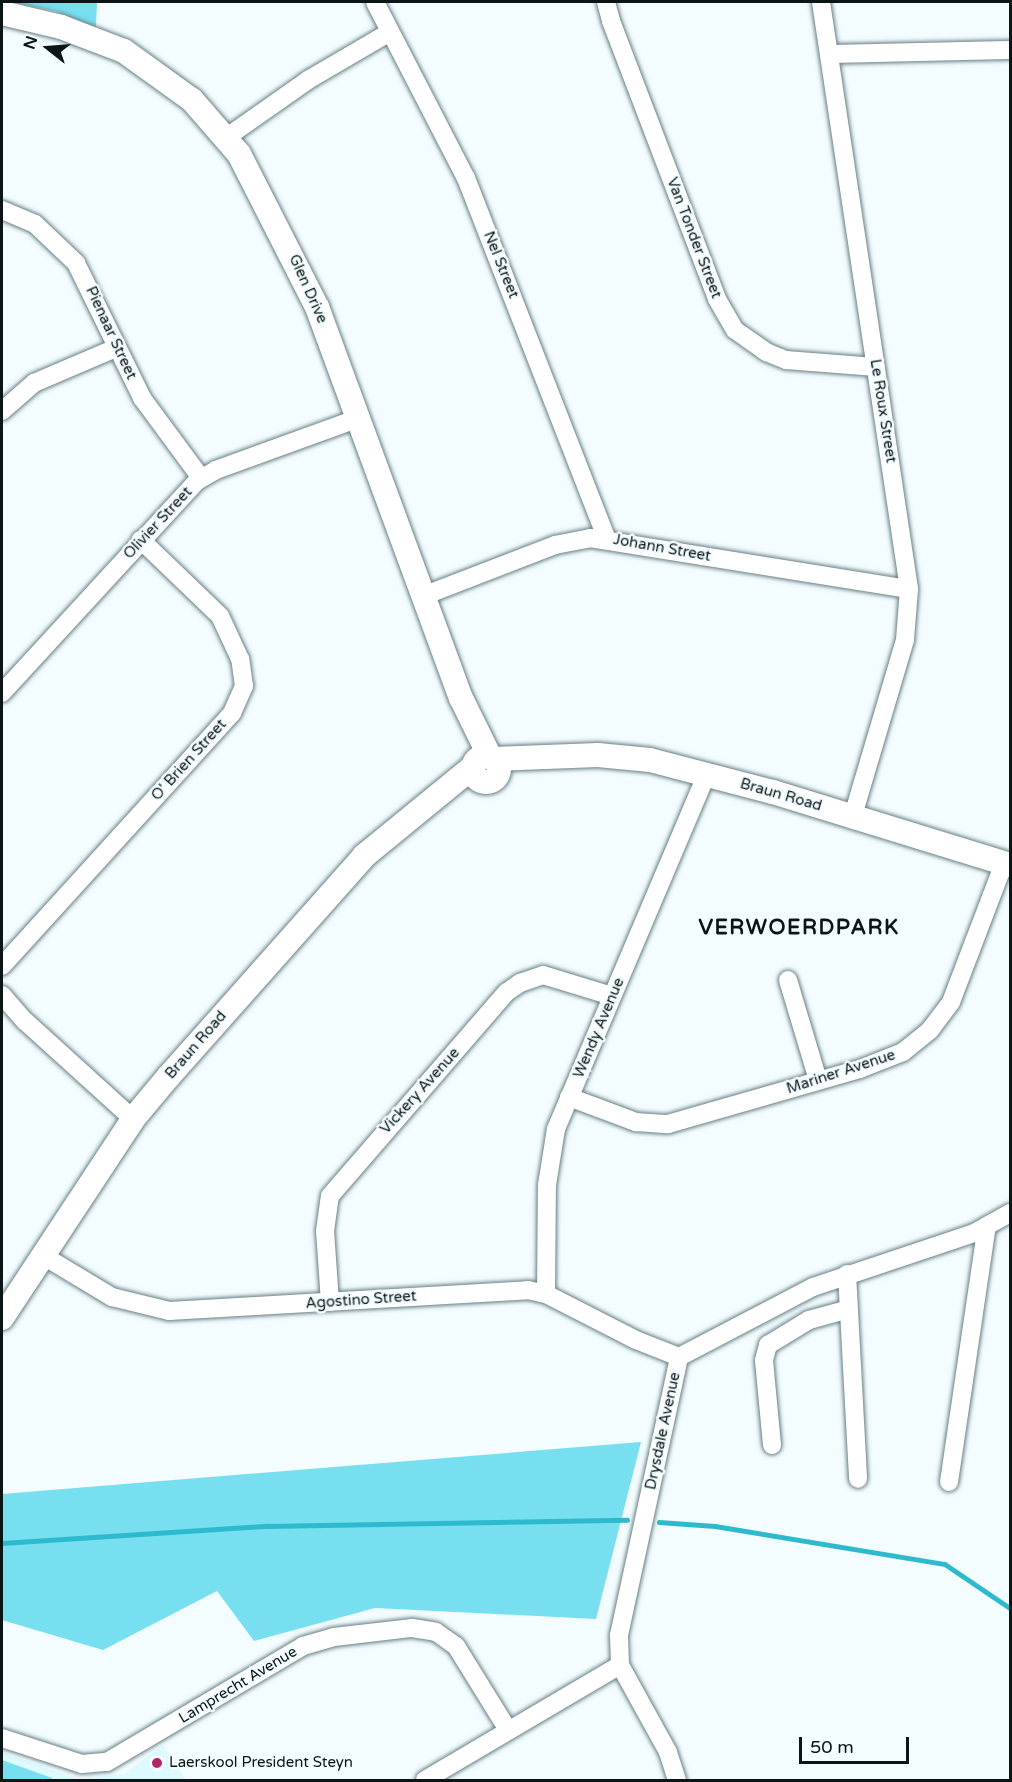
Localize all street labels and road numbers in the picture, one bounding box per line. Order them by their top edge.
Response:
street label: Van Tonder Street [663,175,725,301]
street label: Nel Street [479,229,523,301]
street label: Glen Drive [285,252,331,326]
street label: Pienaar Street [82,284,140,382]
street label: Le Roux Street [866,358,900,464]
street label: Olivier Street [120,483,196,563]
street label: Johann Street [612,531,712,565]
street label: O' Brien Street [148,715,230,805]
street label: Braun Road [738,775,824,815]
street label: Wendy Avenue [570,975,628,1081]
street label: Braun Road [162,1007,230,1083]
street label: Vickery Avenue [377,1044,463,1138]
street label: Mariner Avenue [784,1046,898,1098]
street label: Agostino Street [305,1287,417,1313]
street label: Drysdale Avenue [642,1371,684,1491]
street label: Lamprecht Avenue [176,1643,300,1727]

